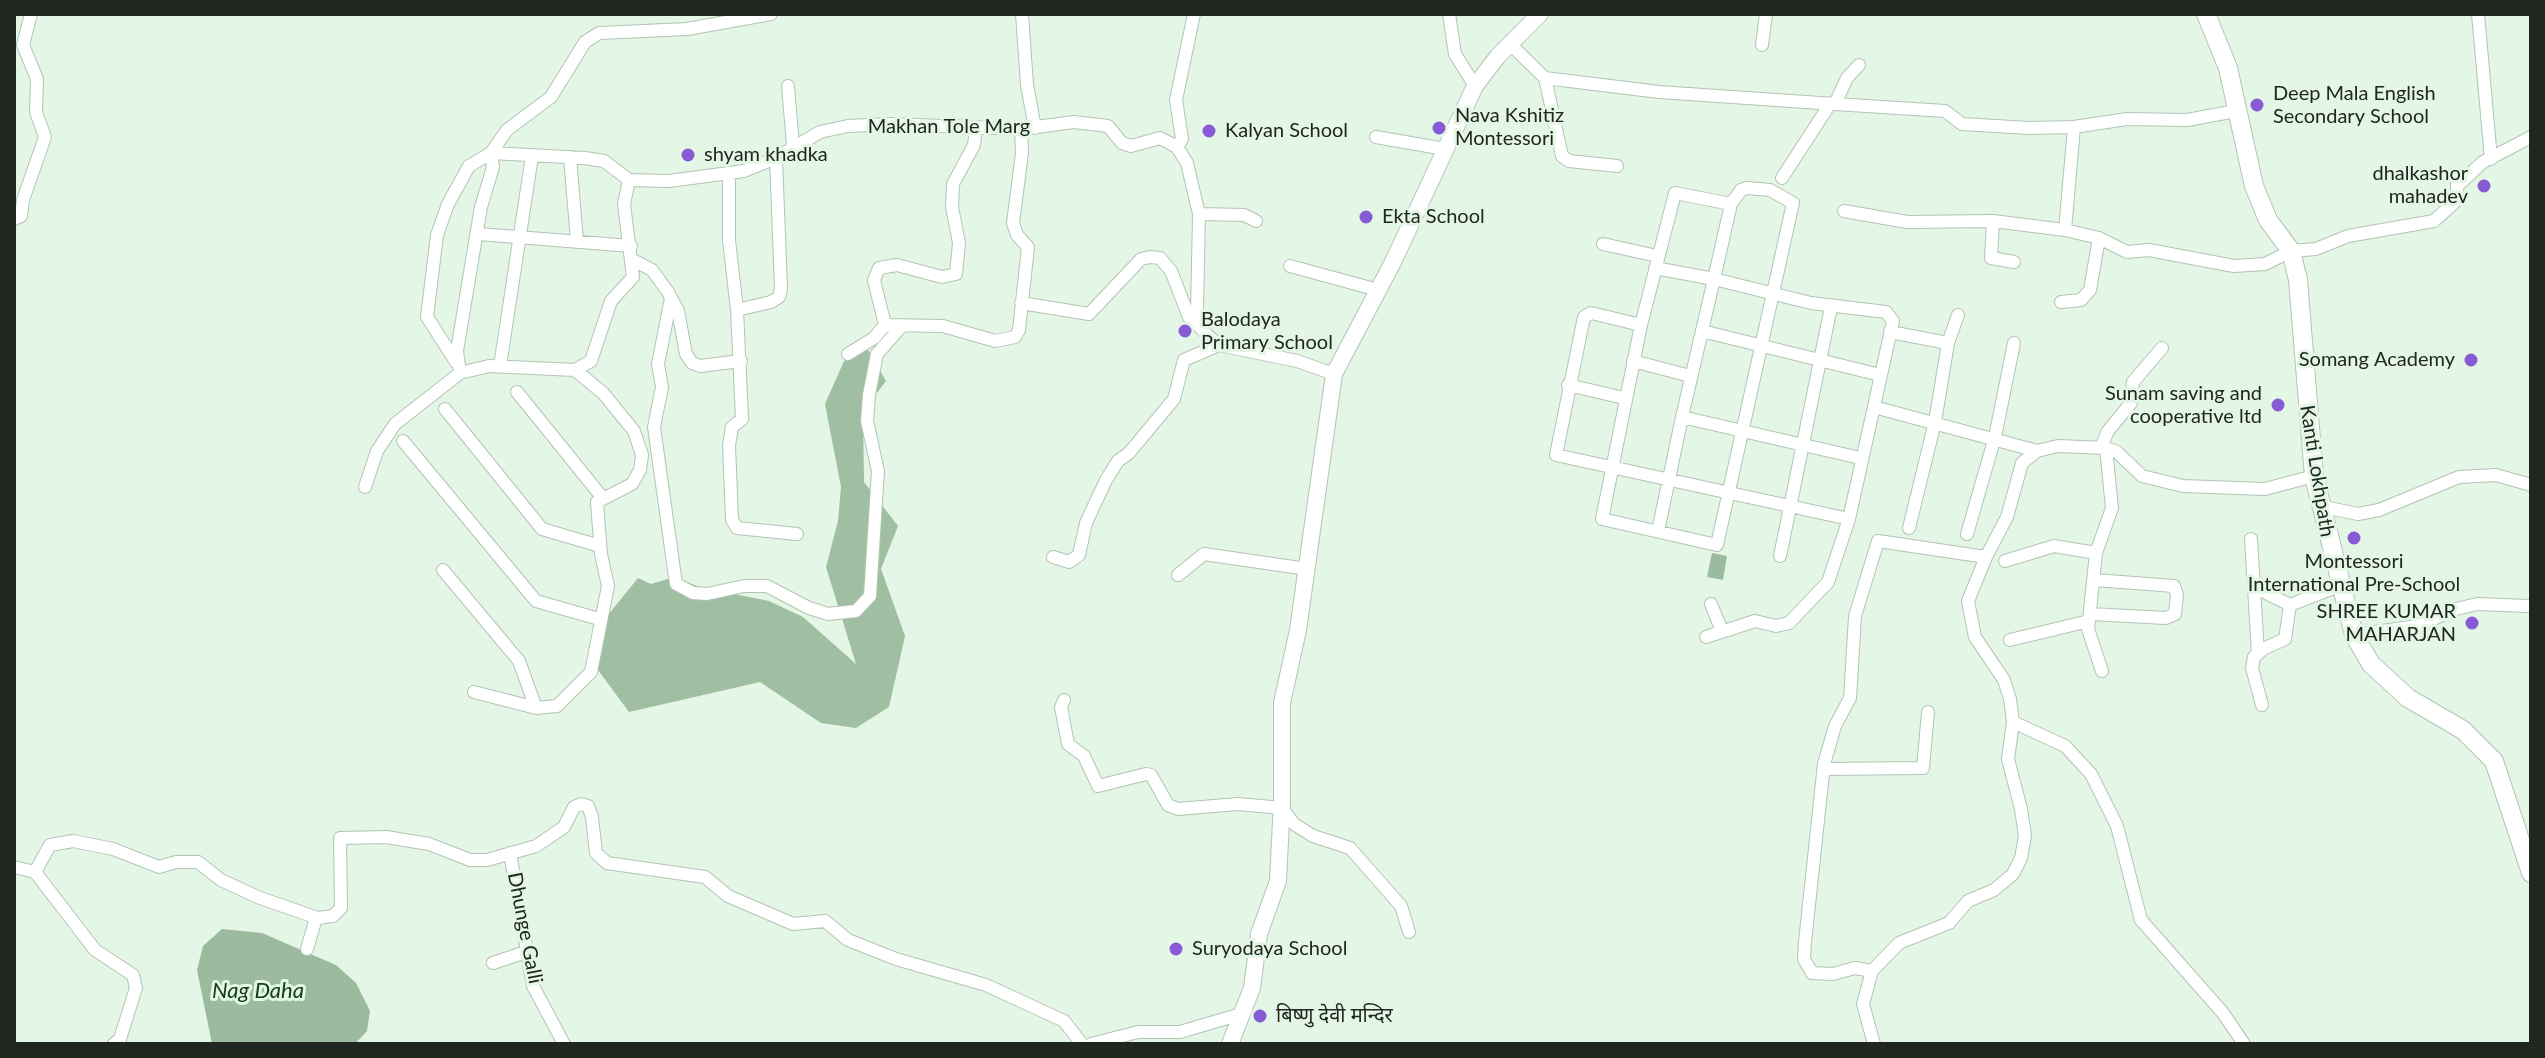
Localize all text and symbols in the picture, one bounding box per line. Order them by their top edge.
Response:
place label: Deep Mala English Secondary School [2273,82,2436,129]
marker: Deep Mala English Secondary School [2248,96,2266,114]
place label: Nava Kshitiz Montessori [1455,104,1564,151]
street label: Makhan Tole Marg [868,115,1030,139]
place label: Kalyan School [1225,119,1348,143]
marker: Nava Kshitiz Montessori [1430,119,1448,137]
marker: Kalyan School [1200,122,1218,140]
place label: shyam khadka [704,143,828,167]
marker: shyam khadka [679,146,697,164]
place label: dhalkashor mahadev [2372,162,2468,209]
marker: dhalkashor mahadev [2475,177,2493,195]
place label: Ekta School [1382,205,1485,229]
marker: Ekta School [1357,208,1375,226]
place label: Balodaya Primary School [1201,308,1333,355]
marker: Balodaya Primary School [1176,322,1194,340]
place label: Somang Academy [2299,348,2455,372]
marker: Somang Academy [2462,351,2480,369]
place label: Sunam saving and cooperative ltd [2105,382,2262,429]
marker: Sunam saving and cooperative ltd [2269,396,2287,414]
street label: Kanti Lokhpath [2295,403,2339,539]
marker: Montessori International Pre-School [2345,529,2363,547]
place label: Montessori International Pre-School [2248,550,2460,597]
place label: SHREE KUMAR MAHARJAN [2317,600,2456,647]
marker: SHREE KUMAR MAHARJAN [2463,614,2481,632]
street label: Dhunge Galli [502,870,548,986]
place label: Suryodaya School [1192,937,1347,961]
marker: Suryodaya School [1167,940,1185,958]
water label: Nag Daha [212,978,304,1004]
place label: बिष्णु देवी मन्दिर [1276,1004,1393,1028]
marker: बिष्णु देवी मन्दिर [1251,1007,1269,1025]

